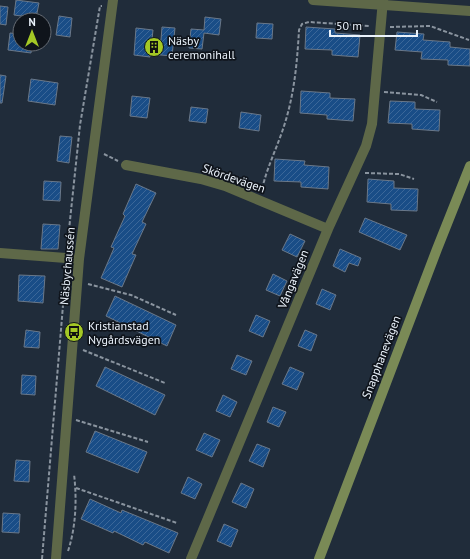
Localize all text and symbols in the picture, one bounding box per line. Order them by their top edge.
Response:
north arrow [12,12,52,52]
scale bar [330,12,417,38]
text: N [28,15,36,29]
text: 50 m [336,18,362,33]
place label: Näsby ceremonihall [168,33,235,62]
building icon: Näsby ceremonihall [143,36,165,58]
street label: Skördevägen [201,160,267,196]
street label: Näsbychaussén [56,226,78,306]
street label: Vångavägen [274,247,312,311]
street label: Snapphanevägen [358,313,404,401]
place label: Kristianstad Nygårdsvägen [88,318,160,347]
bus stop icon: Kristianstad Nygårdsvägen [63,321,85,343]

